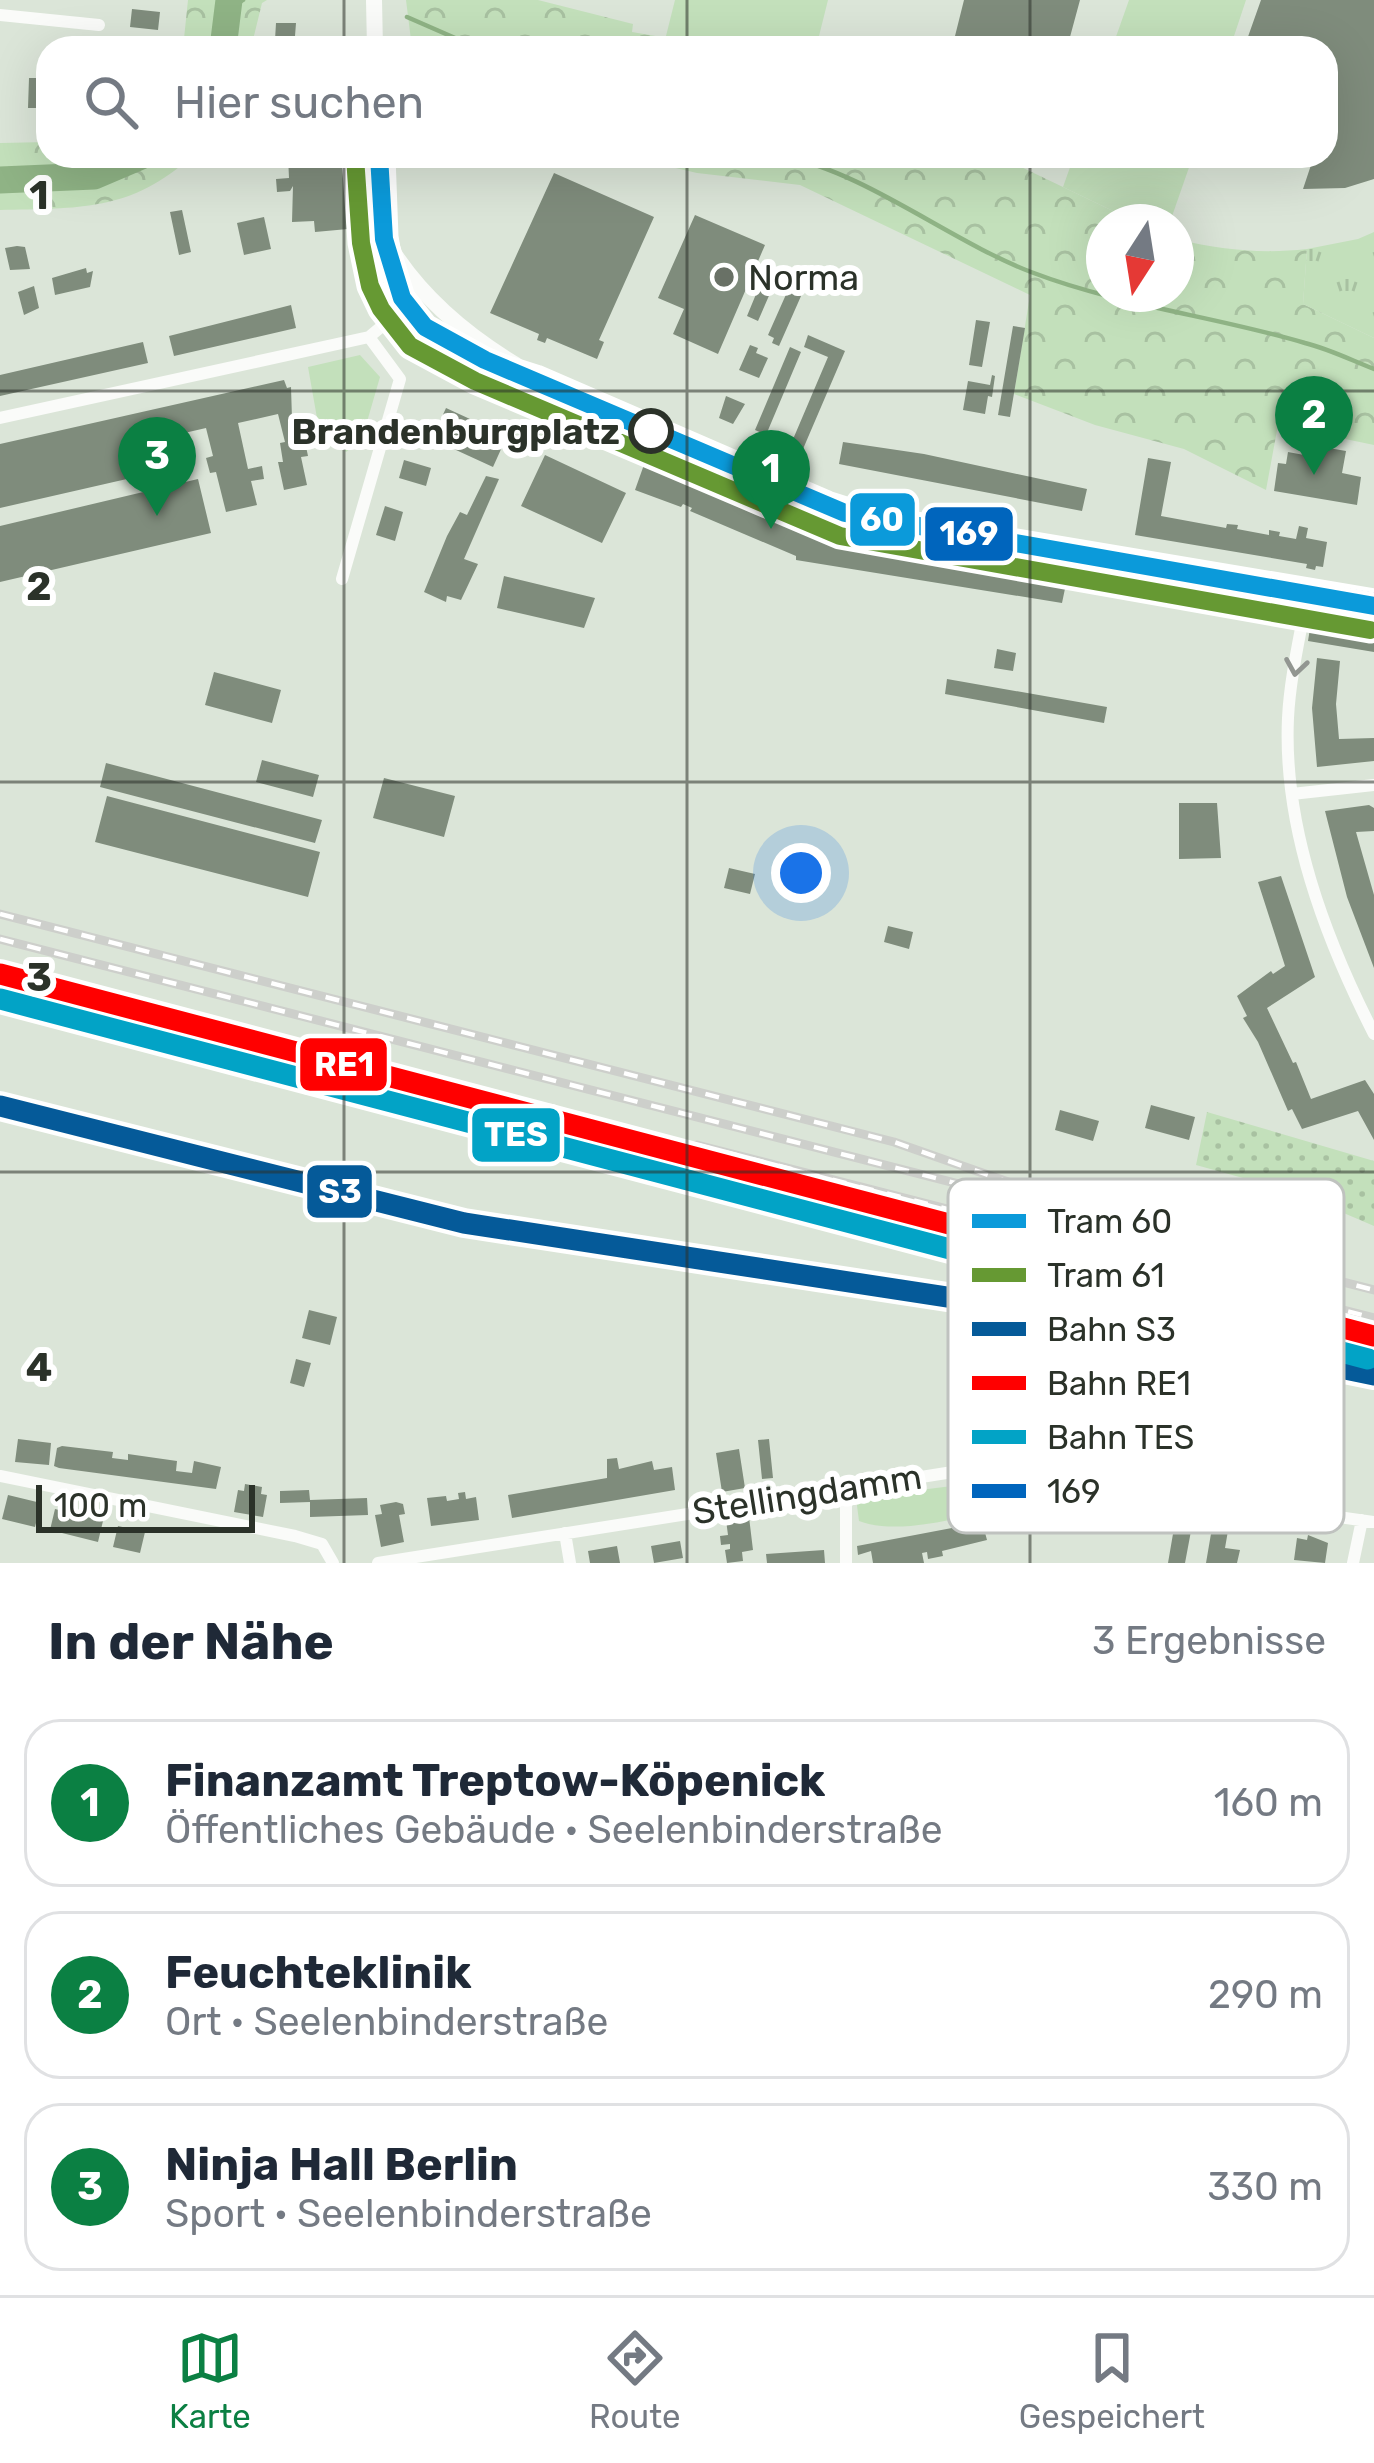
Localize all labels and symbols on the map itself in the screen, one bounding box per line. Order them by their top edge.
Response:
text: 1 [29,173,49,219]
north arrow [1086,204,1194,312]
place label: Norma [748,256,859,299]
marker: Norma [711,264,737,290]
pin: 2 [1275,376,1353,475]
place label: Brandenburgplatz [291,410,620,453]
marker: Brandenburgplatz [630,410,672,452]
pin: 3 [118,417,196,516]
pin: 1 [732,430,810,529]
line badge: 60 [848,491,917,548]
text: 60 [860,500,904,539]
line badge: 169 [923,505,1015,563]
text: 169 [939,514,999,553]
text: 2 [26,564,52,610]
one-way arrow [1284,657,1309,677]
your location [771,843,831,903]
text: 3 [26,955,52,1001]
line badge: RE1 [298,1036,389,1093]
text: RE1 [314,1045,374,1084]
line badge: TES [470,1106,562,1164]
text: TES [484,1115,548,1154]
line badge: S3 [305,1163,374,1220]
text: S3 [318,1172,362,1211]
legend [948,1179,1344,1533]
text: Tram 60 [1047,1202,1172,1241]
text: Tram 61 [1047,1256,1165,1295]
text: Bahn S3 [1047,1310,1176,1349]
text: 4 [26,1345,52,1391]
text: Bahn RE1 [1047,1364,1191,1403]
text: Bahn TES [1047,1418,1194,1457]
street label: Stellingdamm [689,1455,925,1533]
text: 169 [1047,1472,1101,1511]
scale bar [36,1479,255,1532]

